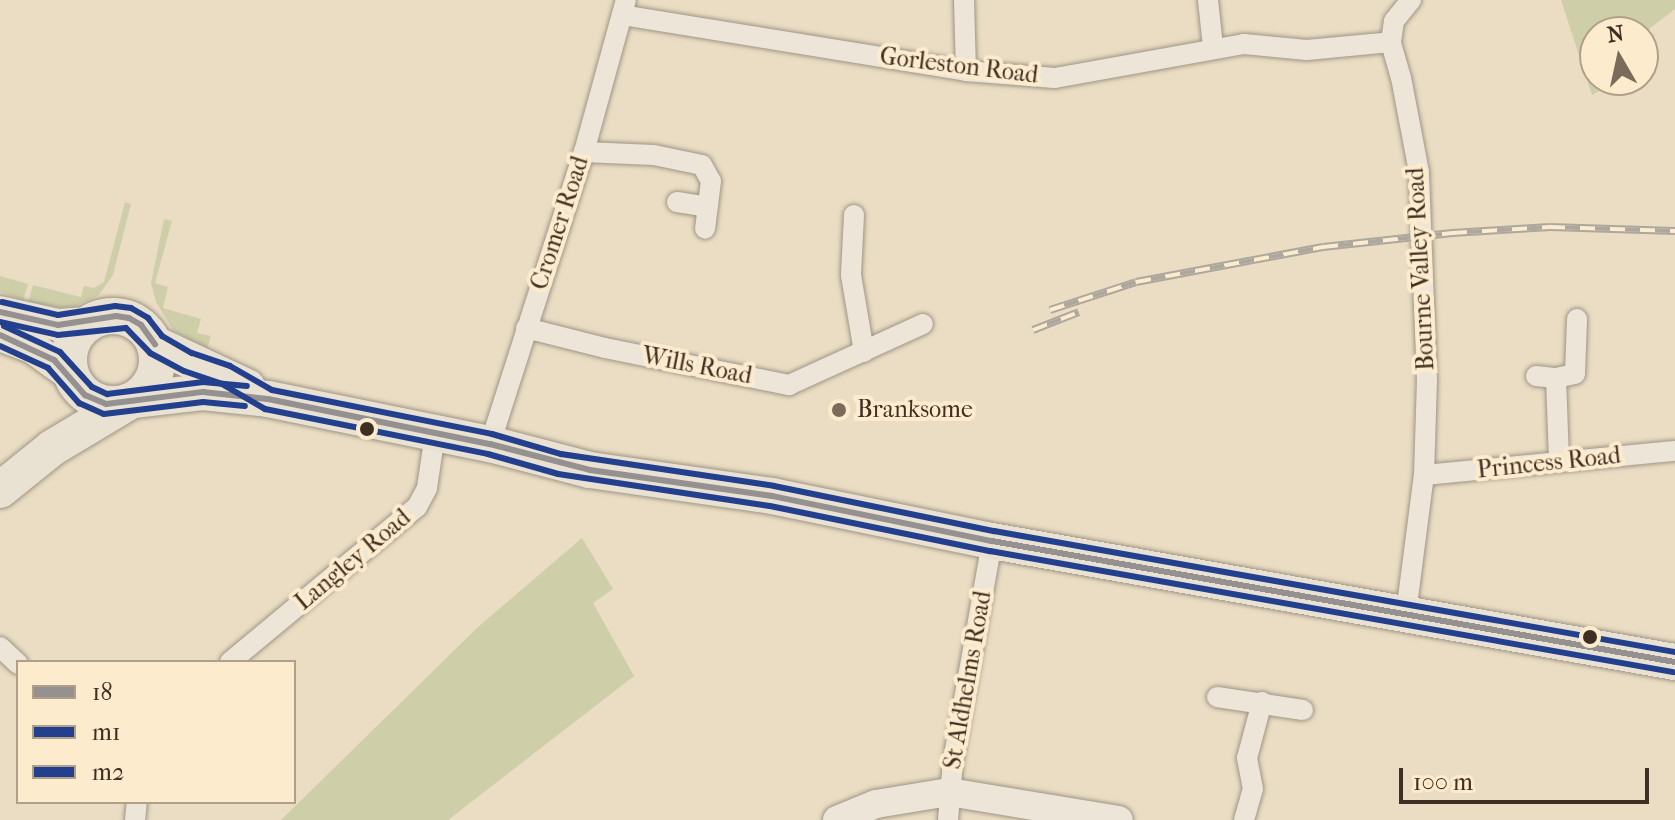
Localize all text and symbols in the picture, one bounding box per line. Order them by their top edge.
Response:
north arrow [1579,16,1659,96]
text: N [1605,20,1626,48]
street label: Gorleston Road [878,42,1040,90]
street label: Cromer Road [525,153,595,293]
street label: Bourne Valley Road [1401,167,1441,371]
street label: Wills Road [640,341,754,391]
place label: Branksome [857,396,973,424]
marker: Branksome [828,399,850,421]
unlabelled marker [359,421,375,437]
street label: Princess Road [1476,441,1622,485]
street label: Langley Road [289,503,417,617]
street label: St Aldhelms Road [938,589,998,771]
unlabelled marker [1582,629,1598,645]
legend [16,660,296,804]
text: 18 [92,678,113,706]
text: m1 [92,718,121,746]
scale bar [1403,752,1653,802]
text: m2 [92,758,124,786]
text: 100 m [1413,768,1473,796]

